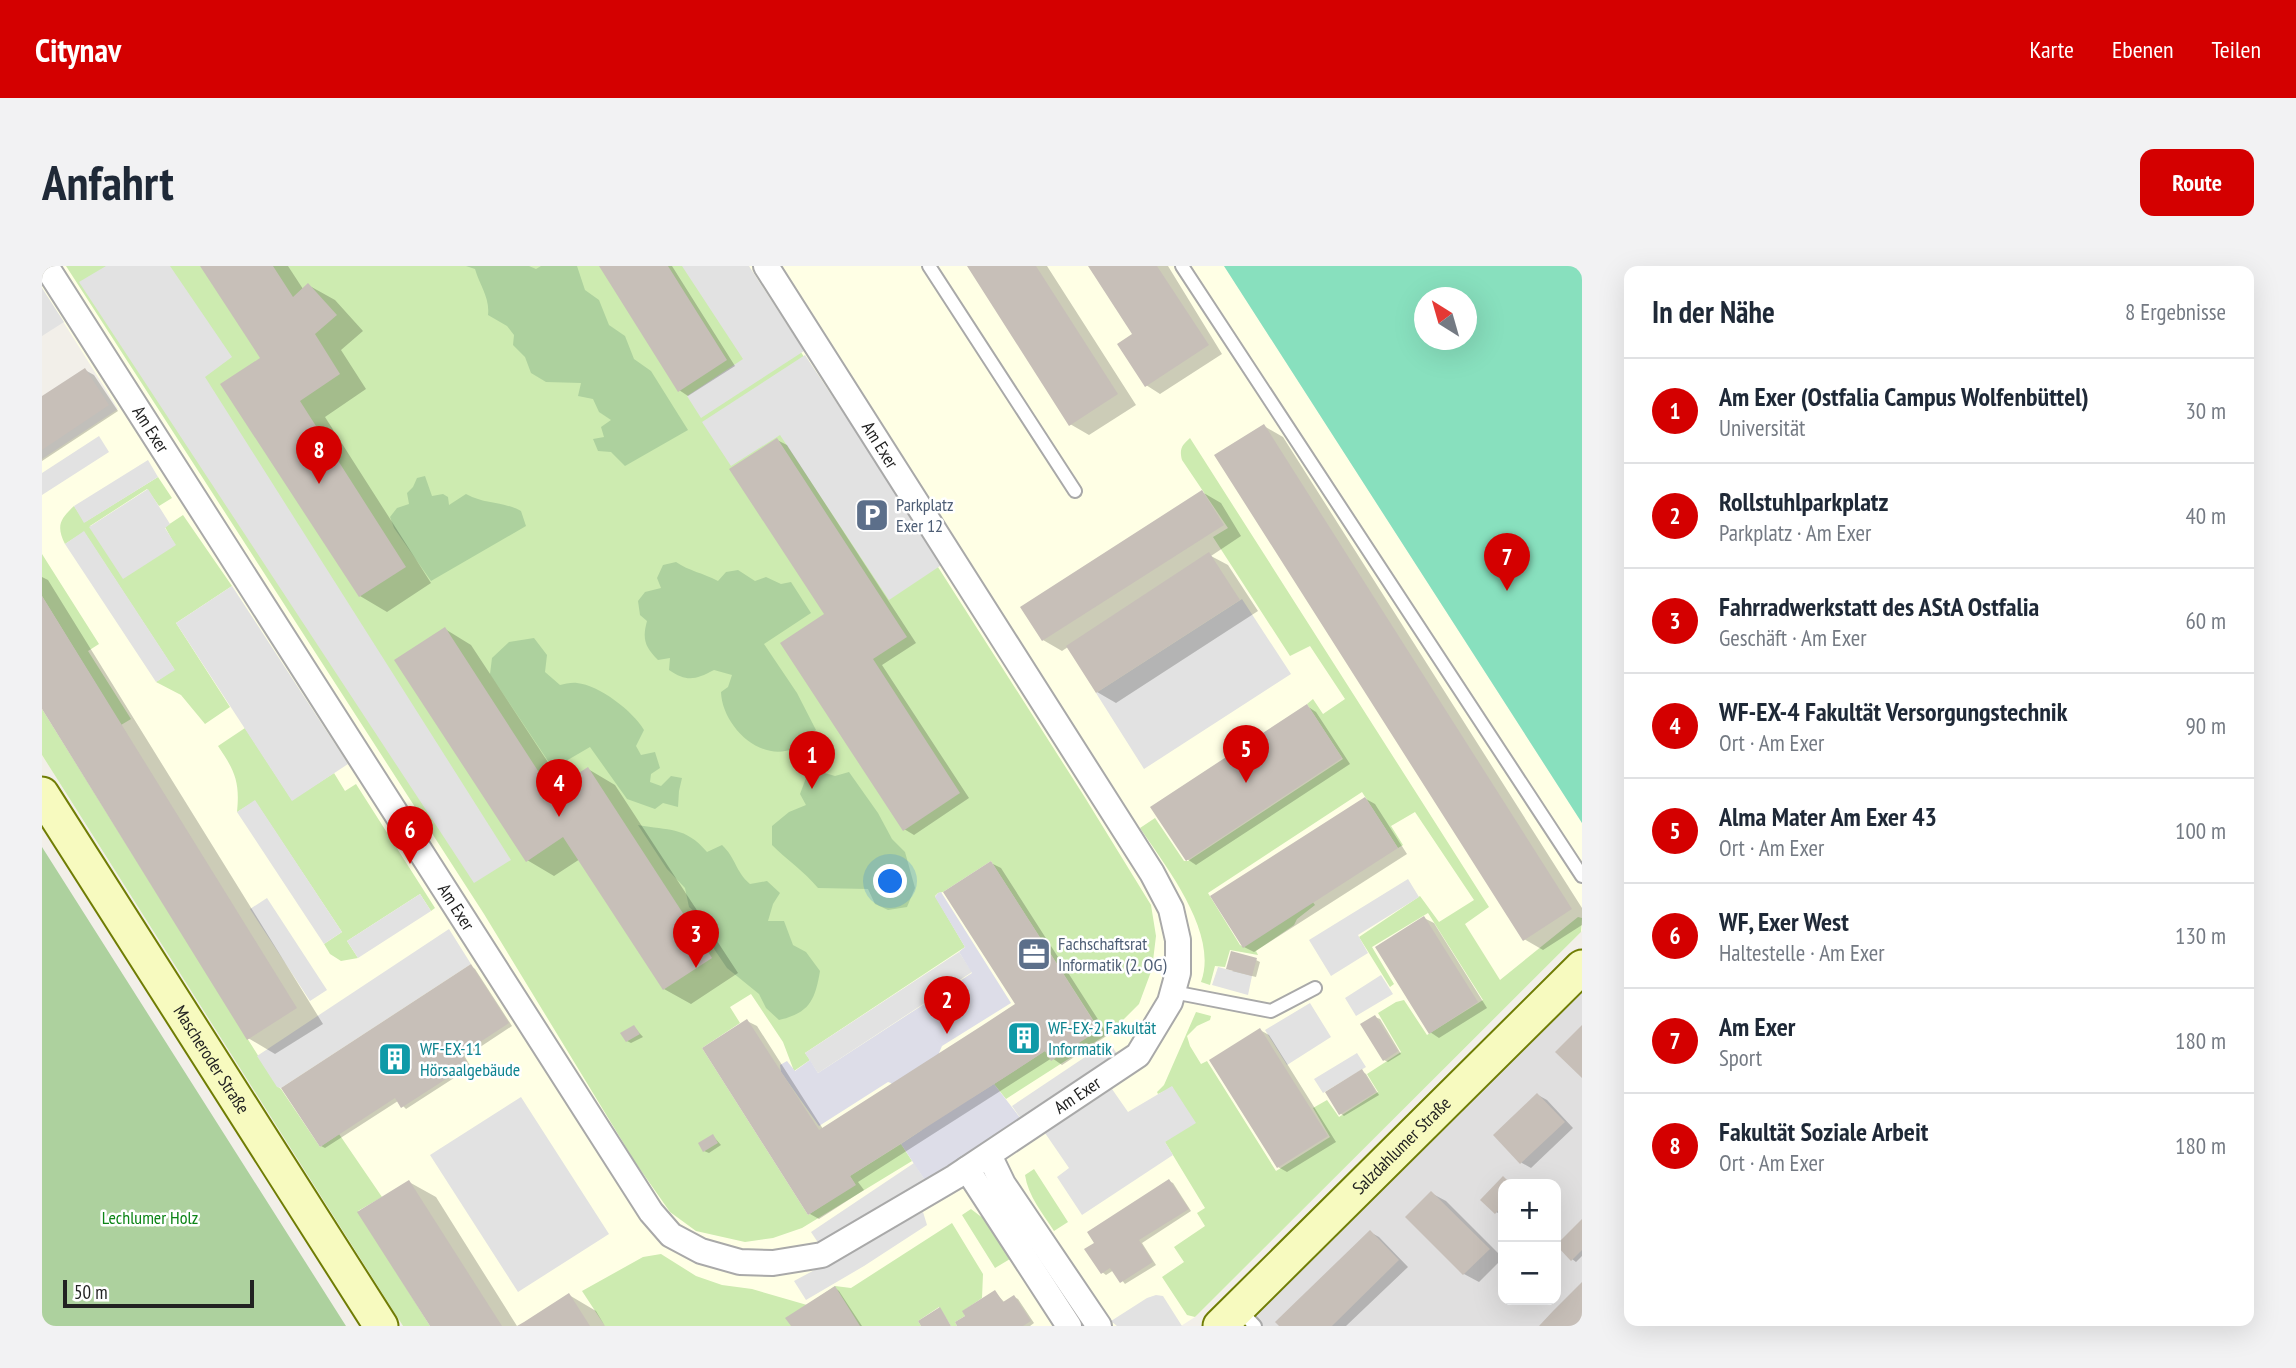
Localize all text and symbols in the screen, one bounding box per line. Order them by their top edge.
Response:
text: Citynav [35,28,121,71]
text: Karte [2030,34,2074,65]
text: Ebenen [2112,34,2174,65]
text: Teilen [2212,34,2261,65]
button: Route [2140,149,2254,216]
text: Anfahrt [42,150,174,214]
north arrow [1414,287,1477,350]
text: In der Nähe [1652,292,1775,331]
text: 8 Ergebnisse [2125,297,2226,326]
text: Am Exer (Ostfalia Campus Wolfenbüttel) [1719,380,2089,413]
text: 1 [1670,396,1681,425]
text: 30 m [2185,396,2226,425]
street label: Am Exer [127,401,174,457]
text: Universität [1719,413,1805,442]
street label: Am Exer [857,417,904,473]
pin: 8 [296,426,342,484]
text: Rollstuhlparkplatz [1719,485,1888,518]
place label: Parkplatz Exer 12 [896,493,953,537]
parking icon: Parkplatz Exer 12 [853,496,891,534]
text: 2 [1670,501,1681,530]
text: 40 m [2185,501,2226,530]
text: Parkplatz · Am Exer [1719,518,1871,547]
pin: 7 [1484,533,1530,591]
text: Fahrradwerkstatt des AStA Ostfalia [1719,590,2039,623]
text: 3 [1670,606,1681,635]
text: 60 m [2185,606,2226,635]
text: Geschäft · Am Exer [1719,623,1867,652]
text: WF-EX-4 Fakultät Versorgungstechnik [1719,695,2067,728]
text: 4 [1670,711,1681,740]
text: 90 m [2185,711,2226,740]
pin: 5 [1223,725,1269,783]
text: Ort · Am Exer [1719,728,1824,757]
pin: 1 [789,731,835,789]
pin: 4 [536,759,582,817]
text: Alma Mater Am Exer 43 [1719,800,1937,833]
pin: 6 [387,806,433,864]
text: 5 [1670,816,1681,845]
text: 100 m [2175,816,2226,845]
text: Ort · Am Exer [1719,833,1824,862]
your location [873,864,907,898]
street label: Am Exer [433,879,480,935]
text: WF, Exer West [1719,905,1849,938]
pin: 3 [673,910,719,968]
text: 6 [1670,921,1681,950]
text: 130 m [2175,921,2226,950]
place label: Fachschaftsrat Informatik (2. OG) [1058,932,1167,976]
office icon: Fachschaftsrat Informatik (2. OG) [1015,935,1053,973]
text: Haltestelle · Am Exer [1719,938,1885,967]
pin: 2 [924,976,970,1034]
street label: Mascheroder Straße [169,1001,255,1118]
text: Am Exer [1719,1010,1795,1043]
place label: WF-EX-2 Fakultät Informatik [1048,1016,1156,1060]
building icon: WF-EX-2 Fakultät Informatik [1005,1019,1043,1057]
text: 7 [1670,1026,1681,1055]
text: 180 m [2175,1026,2226,1055]
place label: WF-EX-11 Hörsaalgebäude [420,1037,520,1081]
building icon: WF-EX-11 Hörsaalgebäude [376,1040,414,1078]
text: Sport [1719,1043,1762,1072]
street label: Am Exer [1050,1071,1105,1119]
street label: Salzdahlumer Straße [1347,1092,1455,1199]
text: Fakultät Soziale Arbeit [1719,1115,1928,1148]
text: 8 [1670,1131,1681,1160]
text: 180 m [2175,1131,2226,1160]
text: Ort · Am Exer [1719,1148,1824,1177]
map controls [1498,1179,1561,1305]
button: + [1498,1179,1561,1242]
park label: Lechlumer Holz [102,1206,198,1229]
button: − [1498,1242,1561,1305]
scale bar [63,1277,254,1309]
text: 50 m [74,1280,108,1304]

